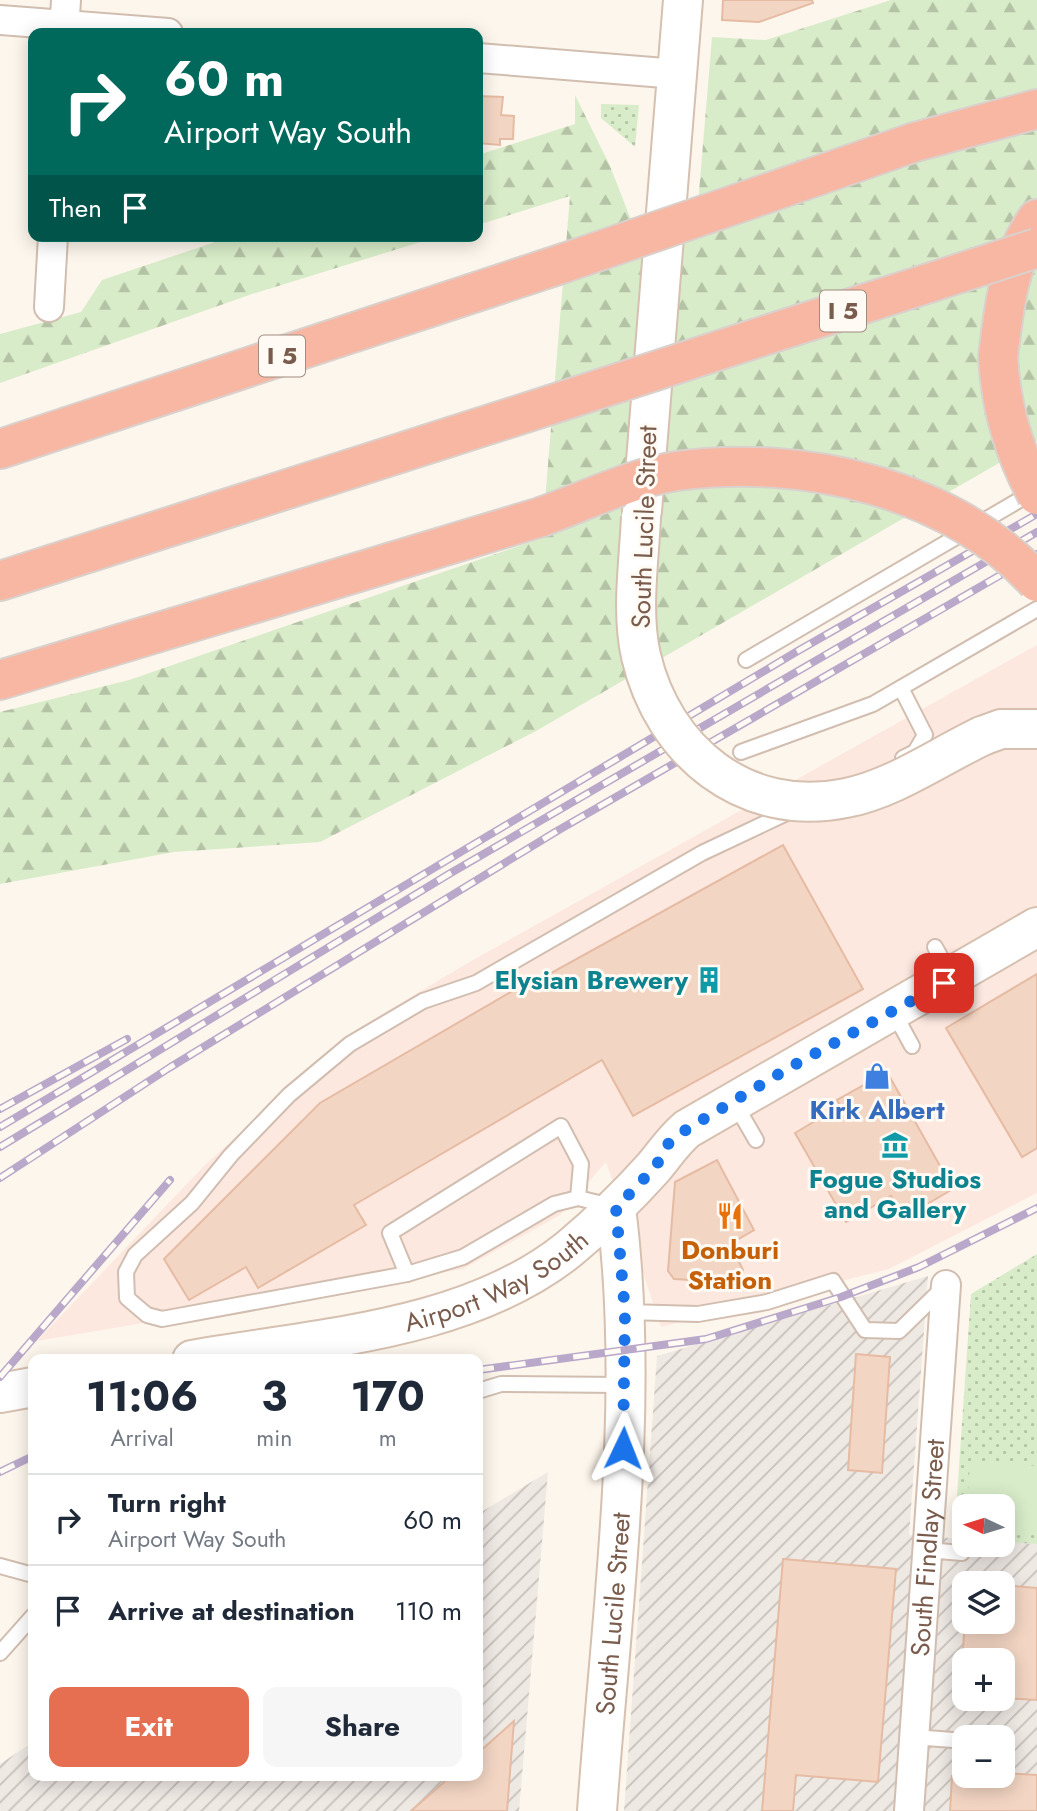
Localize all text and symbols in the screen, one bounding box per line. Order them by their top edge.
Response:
text: 60 m [164,44,284,114]
icon: right [49,56,140,147]
text: Airport Way South [164,109,412,155]
text: Then [49,189,102,227]
icon: arrive [116,189,154,227]
road number: I 5 [820,290,866,332]
road number: I 5 [259,335,305,376]
street label: South Lucile Street [621,424,667,629]
pin [914,953,974,1013]
place label: Elysian Brewery [495,961,688,999]
icon: arrive [925,964,963,1002]
building icon: Elysian Brewery [694,965,724,995]
shop icon: Kirk Albert [862,1061,892,1091]
place label: Kirk Albert [810,1091,945,1129]
museum icon: Fogue Studios and Gallery [880,1130,910,1160]
place label: Fogue Studios and Gallery [809,1160,981,1228]
restaurant icon: Donburi Station [715,1201,745,1231]
street label: Airport Way South [400,1221,597,1342]
place label: Donburi Station [681,1231,779,1299]
text: 11:06 [86,1366,198,1427]
text: 3 [261,1366,287,1427]
text: 170 [350,1366,425,1427]
position arrow [586,1411,660,1485]
text: Arrival [110,1421,174,1455]
text: min [256,1421,292,1455]
text: m [379,1421,397,1455]
street label: South Findlay Street [901,1437,954,1658]
text: Turn right [108,1484,226,1522]
north arrow [952,1494,1015,1558]
map controls [952,1494,1015,1788]
icon: right [49,1501,87,1539]
text: 60 m [403,1501,462,1539]
street label: South Lucile Street [586,1510,640,1717]
text: Airport Way South [108,1522,286,1556]
button: layers [952,1571,1015,1634]
icon: arrive [49,1592,87,1630]
text: Arrive at destination [108,1592,355,1630]
text: 110 m [395,1592,462,1630]
button: + [952,1648,1015,1711]
button: Exit [49,1687,249,1767]
button: Share [263,1687,462,1767]
button: − [952,1725,1015,1788]

